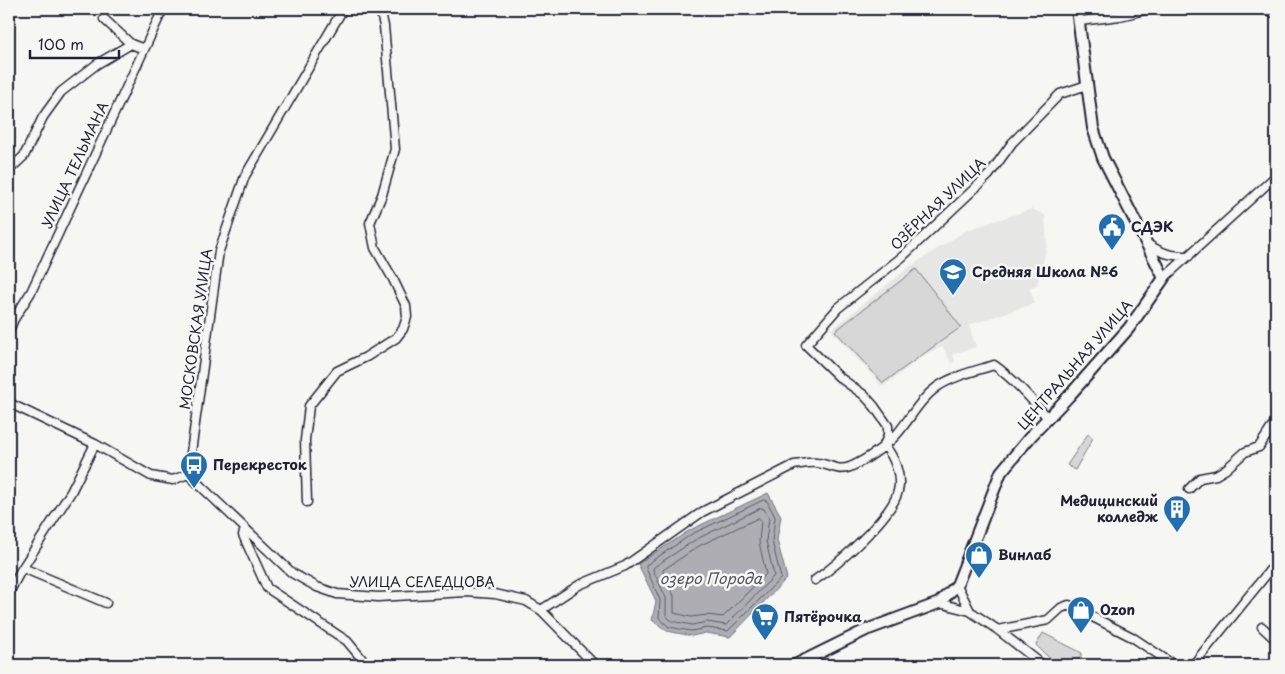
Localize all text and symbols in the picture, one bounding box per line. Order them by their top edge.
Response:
scale bar [30,28,119,60]
text: 100 m [38,32,84,55]
street label: УЛИЦА ТЕЛЬМАНА [36,98,113,232]
street label: ОЗЁРНАЯ УЛИЦА [885,152,990,255]
public building icon: СДЭК [1097,212,1127,251]
place label: СДЭК [1131,216,1174,237]
street label: МОСКОВСКАЯ УЛИЦА [174,247,217,411]
school or university icon: Средняя Школа №6 [938,257,968,296]
place label: Средняя Школа №6 [972,261,1118,282]
street label: ЦЕНТРАЛЬНАЯ УЛИЦА [1012,295,1137,434]
bus stop icon: Перекресток [179,450,209,489]
place label: Перекресток [213,454,307,475]
place label: Медицинский колледж [1060,490,1158,527]
building icon: Медицинский колледж [1162,494,1192,533]
shop icon: Винлаб [964,540,994,579]
place label: Винлаб [998,544,1052,565]
water label: озеро Порода [660,566,763,589]
street label: УЛИЦА СЕЛЕДЦОВА [349,571,495,592]
shop icon: Ozon [1066,595,1096,634]
place label: Ozon [1100,599,1135,620]
supermarket icon: Пятёрочка [750,602,780,641]
place label: Пятёрочка [784,606,862,627]

